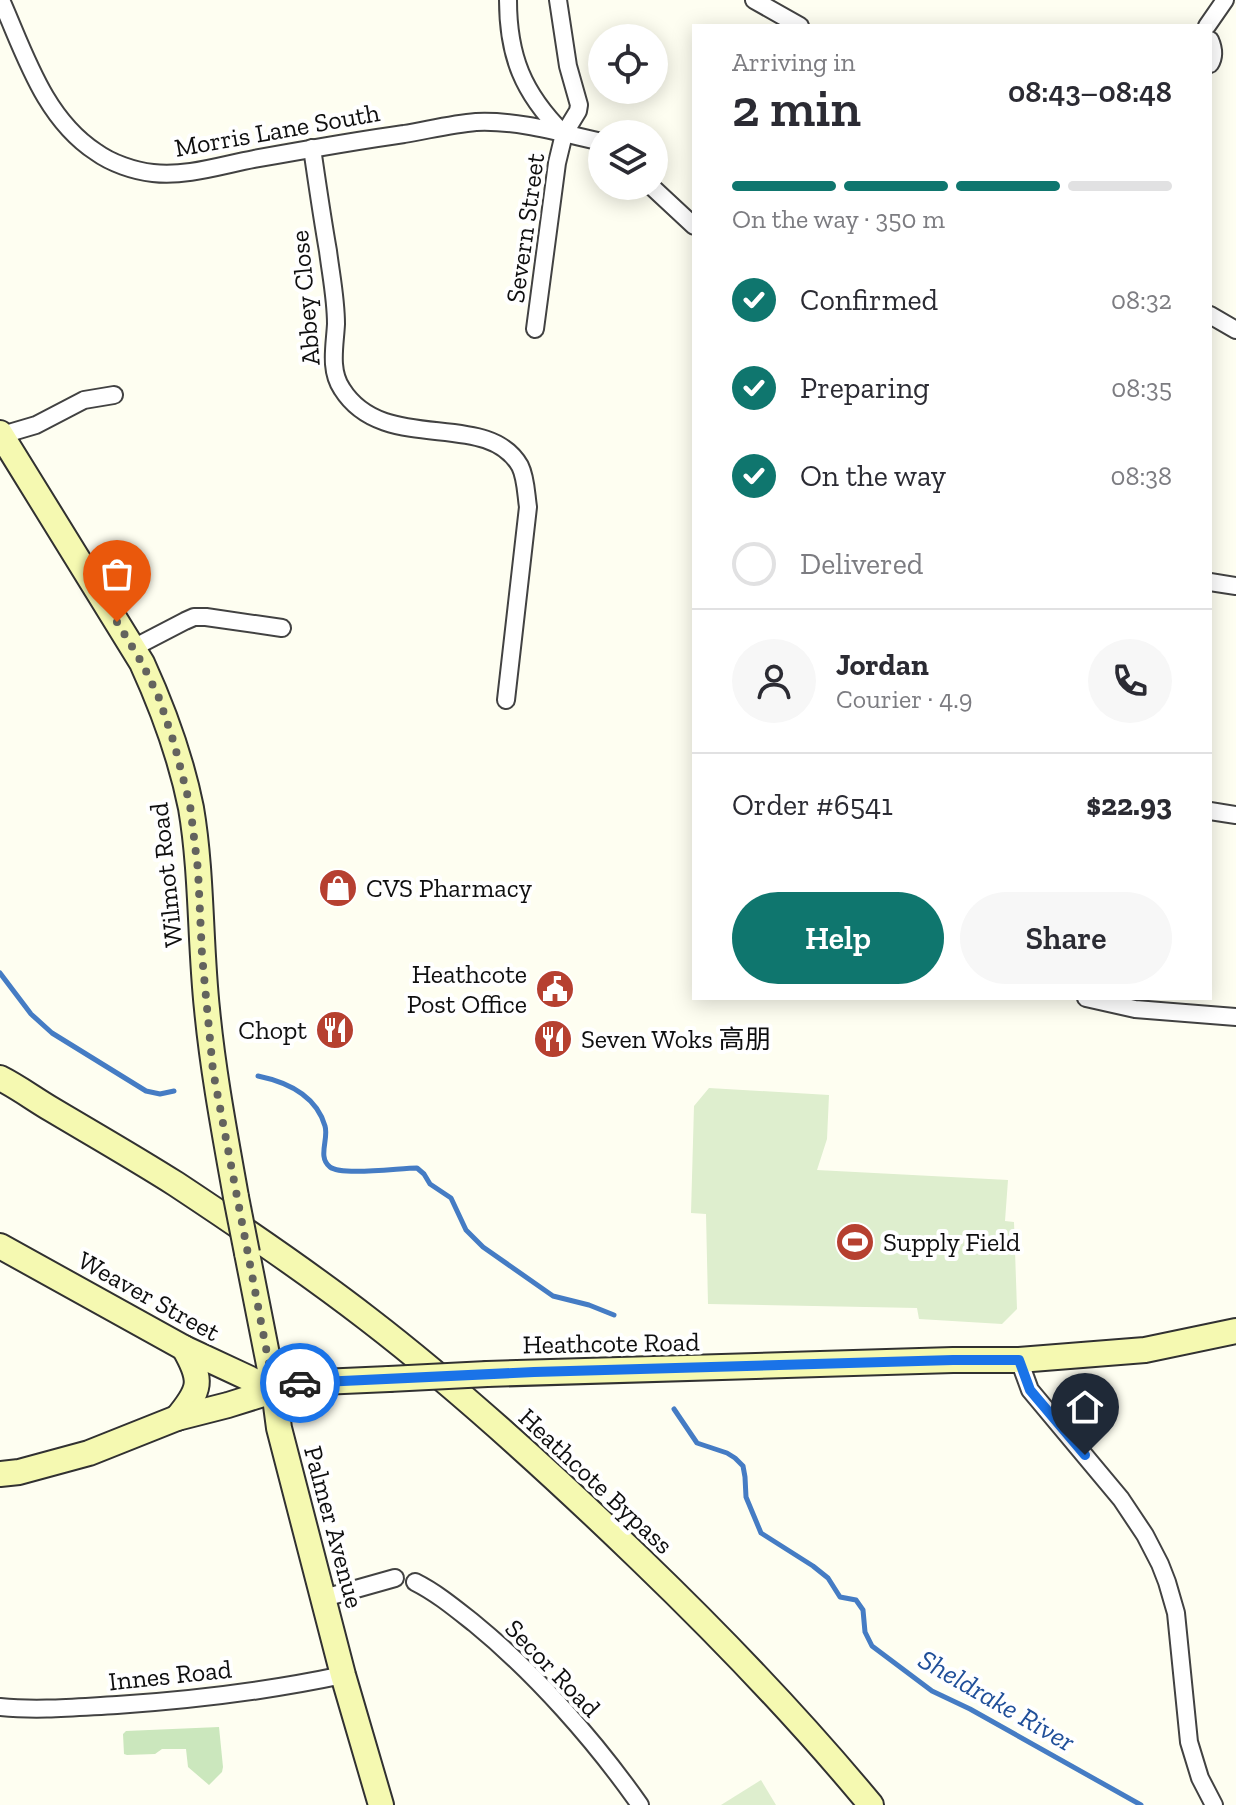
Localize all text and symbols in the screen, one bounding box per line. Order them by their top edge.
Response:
map controls [588,24,668,200]
button: locate [588,24,668,104]
text: Arriving in [732,46,855,78]
text: 08:43–08:48 [1008,74,1172,110]
text: 2 min [732,77,861,139]
street label: Morris Lane South [172,96,383,164]
button: layers [588,120,668,200]
street label: Severn Street [499,151,551,305]
text: On the way · 350 m [732,203,945,235]
street label: Abbey Close [283,229,327,367]
icon: check [732,278,776,322]
text: Confirmed [800,282,938,318]
text: 08:32 [1111,284,1172,316]
icon: check [732,366,776,410]
text: Preparing [800,370,930,406]
text: 08:35 [1111,372,1172,404]
icon: check [732,454,776,498]
text: On the way [800,458,946,494]
text: 08:38 [1111,460,1172,492]
pin [83,540,151,622]
text: Delivered [800,546,923,582]
icon: bag [95,552,139,596]
button: person [732,639,816,723]
button: phone [1088,639,1172,723]
text: Jordan [836,647,929,683]
text: Courier · 4.9 [836,683,972,715]
text: Order #6541 [732,787,893,823]
text: $22.93 [1086,787,1172,823]
street label: Wilmot Road [142,801,190,949]
shop icon: CVS Pharmacy [317,867,359,909]
place label: CVS Pharmacy [366,872,533,904]
button: Help [732,892,944,984]
button: Share [960,892,1172,984]
place label: Heathcote Post Office [407,958,527,1020]
public building icon: Heathcote Post Office [534,968,576,1010]
restaurant icon: Chopt [314,1009,356,1051]
place label: Chopt [238,1014,307,1046]
restaurant icon: Seven Woks 高朋 [532,1018,574,1060]
place label: Seven Woks 高朋 [581,1023,771,1055]
sports icon: Supply Field [834,1221,876,1263]
place label: Supply Field [883,1226,1020,1258]
street label: Weaver Street [72,1244,226,1348]
street label: Heathcote Road [522,1325,700,1361]
courier [260,1343,340,1423]
icon: car [278,1361,322,1405]
pin [1051,1373,1119,1455]
icon: home [1063,1385,1107,1429]
street label: Heathcote Bypass [512,1401,680,1561]
street label: Palmer Avenue [297,1442,371,1612]
street label: Secor Road [499,1612,607,1724]
water label: Sheldrake River [913,1642,1081,1759]
street label: Innes Road [107,1653,233,1697]

